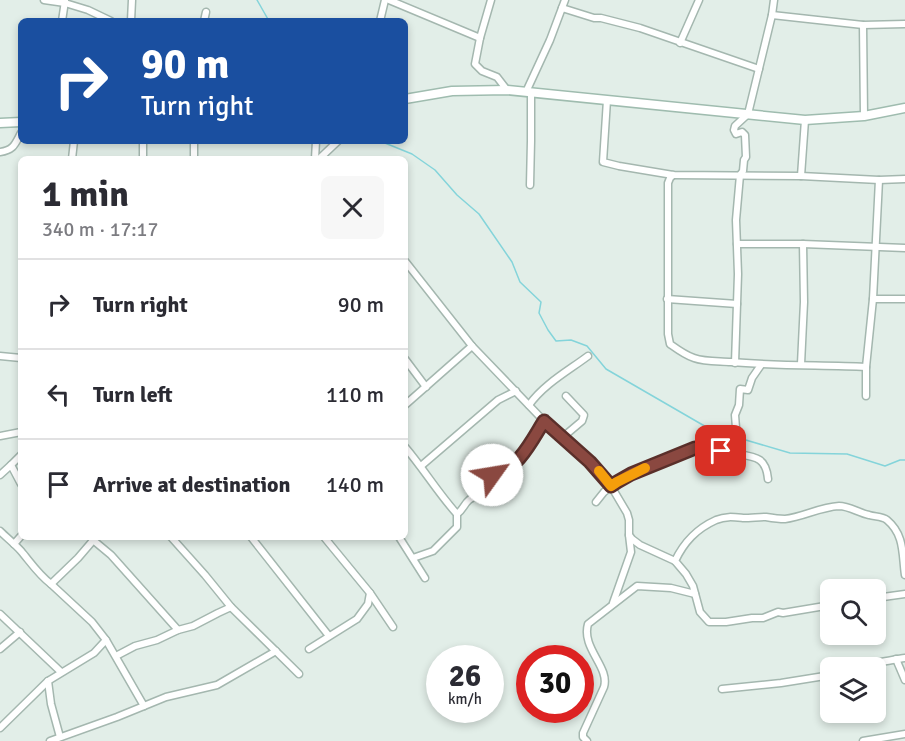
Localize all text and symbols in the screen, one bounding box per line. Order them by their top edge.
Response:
text: 90 m [141,39,230,90]
icon: right [42,42,120,120]
text: Turn right [141,90,254,123]
text: 1 min [42,172,129,217]
button: close [321,176,384,239]
text: 340 m · 17:17 [42,217,158,242]
icon: right [42,288,75,321]
text: Turn right [93,291,188,318]
text: 90 m [338,291,384,318]
icon: left [42,378,75,411]
text: Turn left [93,381,173,408]
text: 110 m [326,381,384,408]
pin [695,425,746,476]
icon: arrive [704,434,737,467]
position arrow [460,443,524,507]
icon: arrive [42,468,75,501]
text: Arrive at destination [93,471,290,498]
text: 140 m [326,471,384,498]
map controls [820,579,886,723]
button: search [820,579,886,645]
speed limit sign: 30 [516,645,594,723]
button: layers [820,657,886,723]
text: 26 [449,658,481,695]
text: km/h [448,690,482,708]

